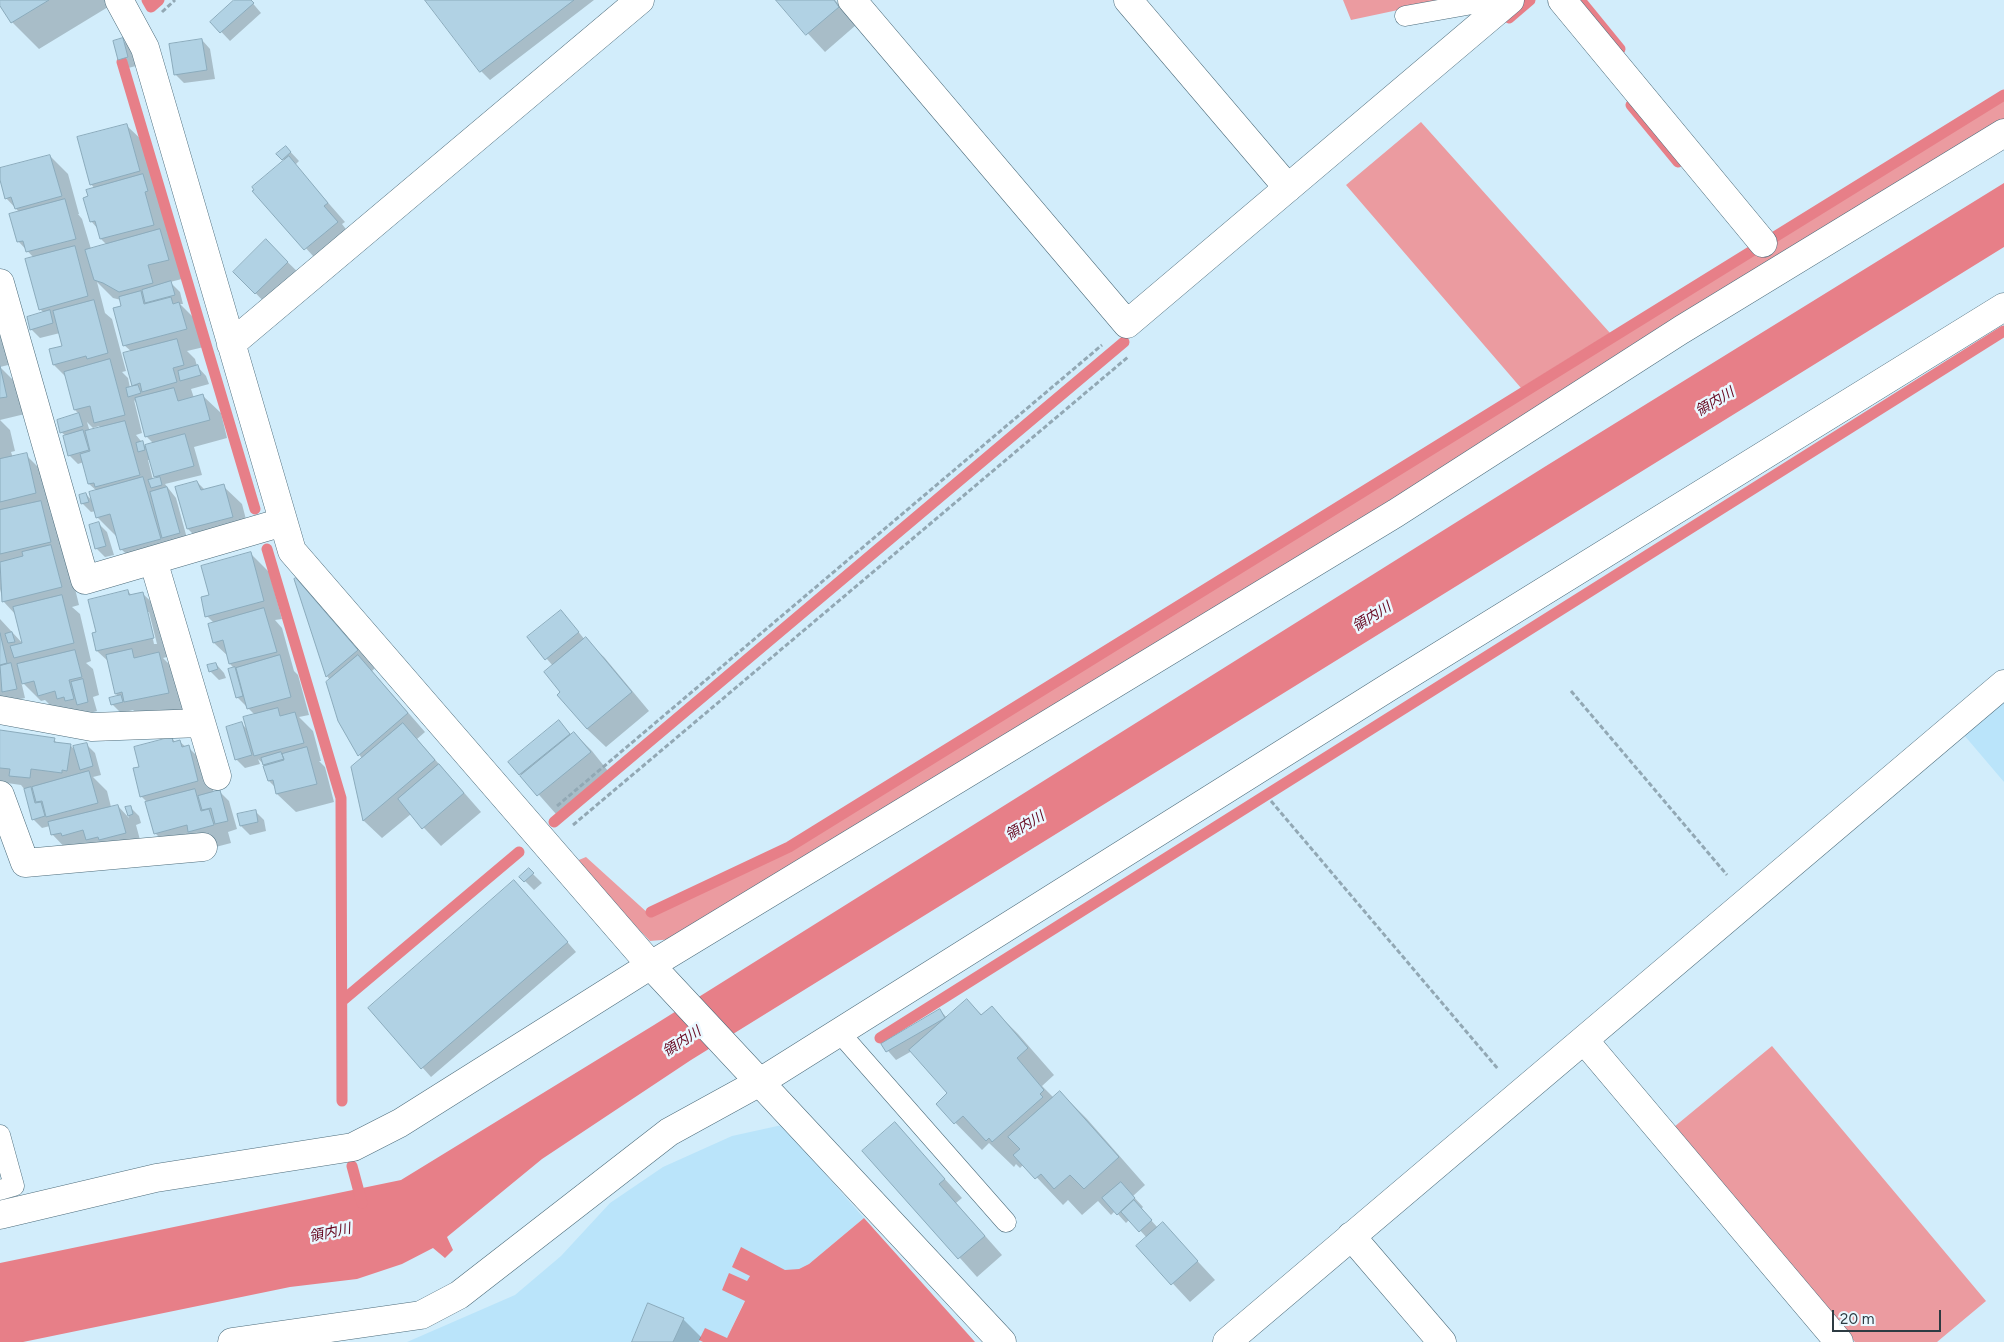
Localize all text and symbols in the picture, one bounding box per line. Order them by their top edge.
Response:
water label: 領内川 [1693,384,1737,420]
water label: 領内川 [1350,599,1394,635]
water label: 領内川 [1003,808,1047,844]
water label: 領内川 [660,1024,704,1060]
water label: 領内川 [308,1220,352,1246]
scale bar [1834,1300,1943,1332]
text: 20 m [1840,1310,1874,1328]

